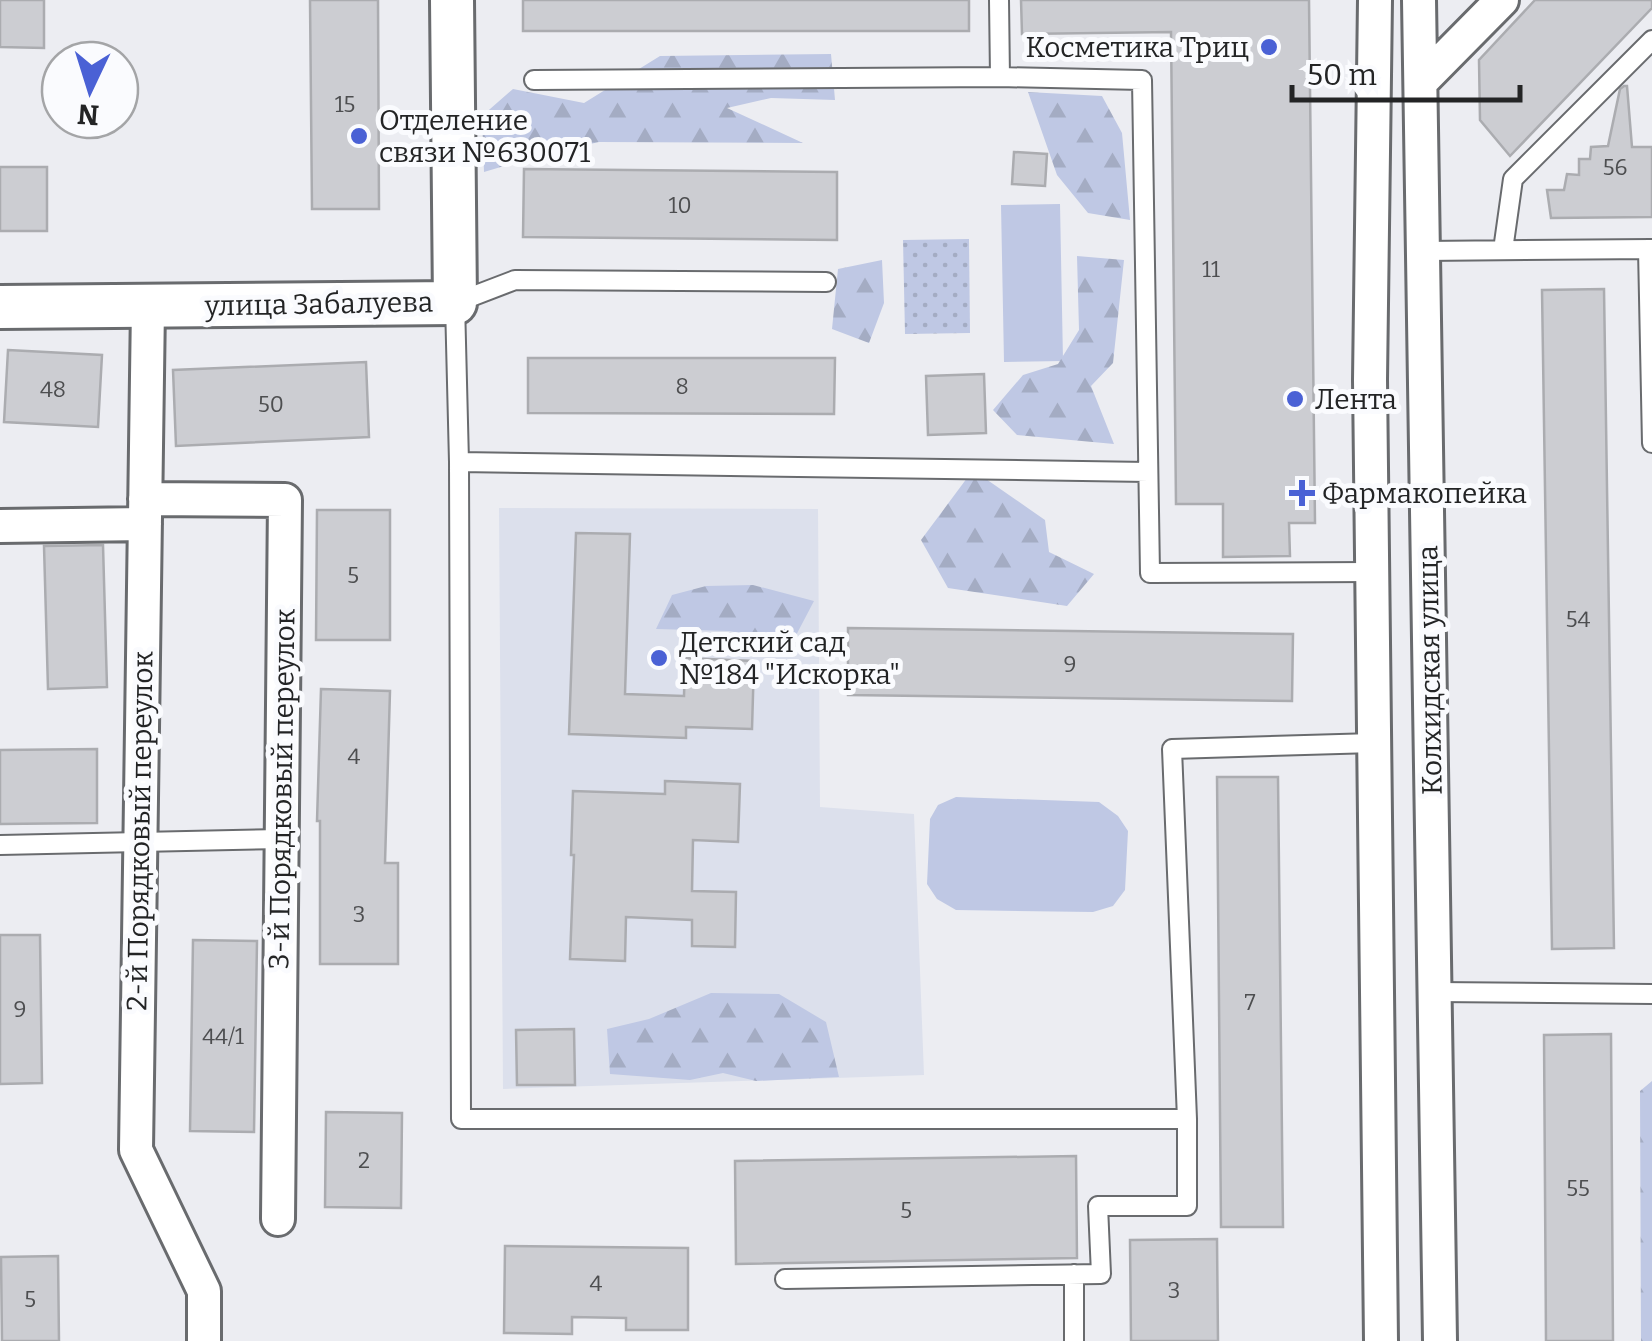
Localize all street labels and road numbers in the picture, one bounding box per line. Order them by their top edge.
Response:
street label: улица Забалуева [203,286,434,323]
street label: Колхидская улица [1411,545,1449,795]
street label: 3-й Порядковый переулок [262,608,302,970]
street label: 2-й Порядковый переулок [120,650,160,1011]

